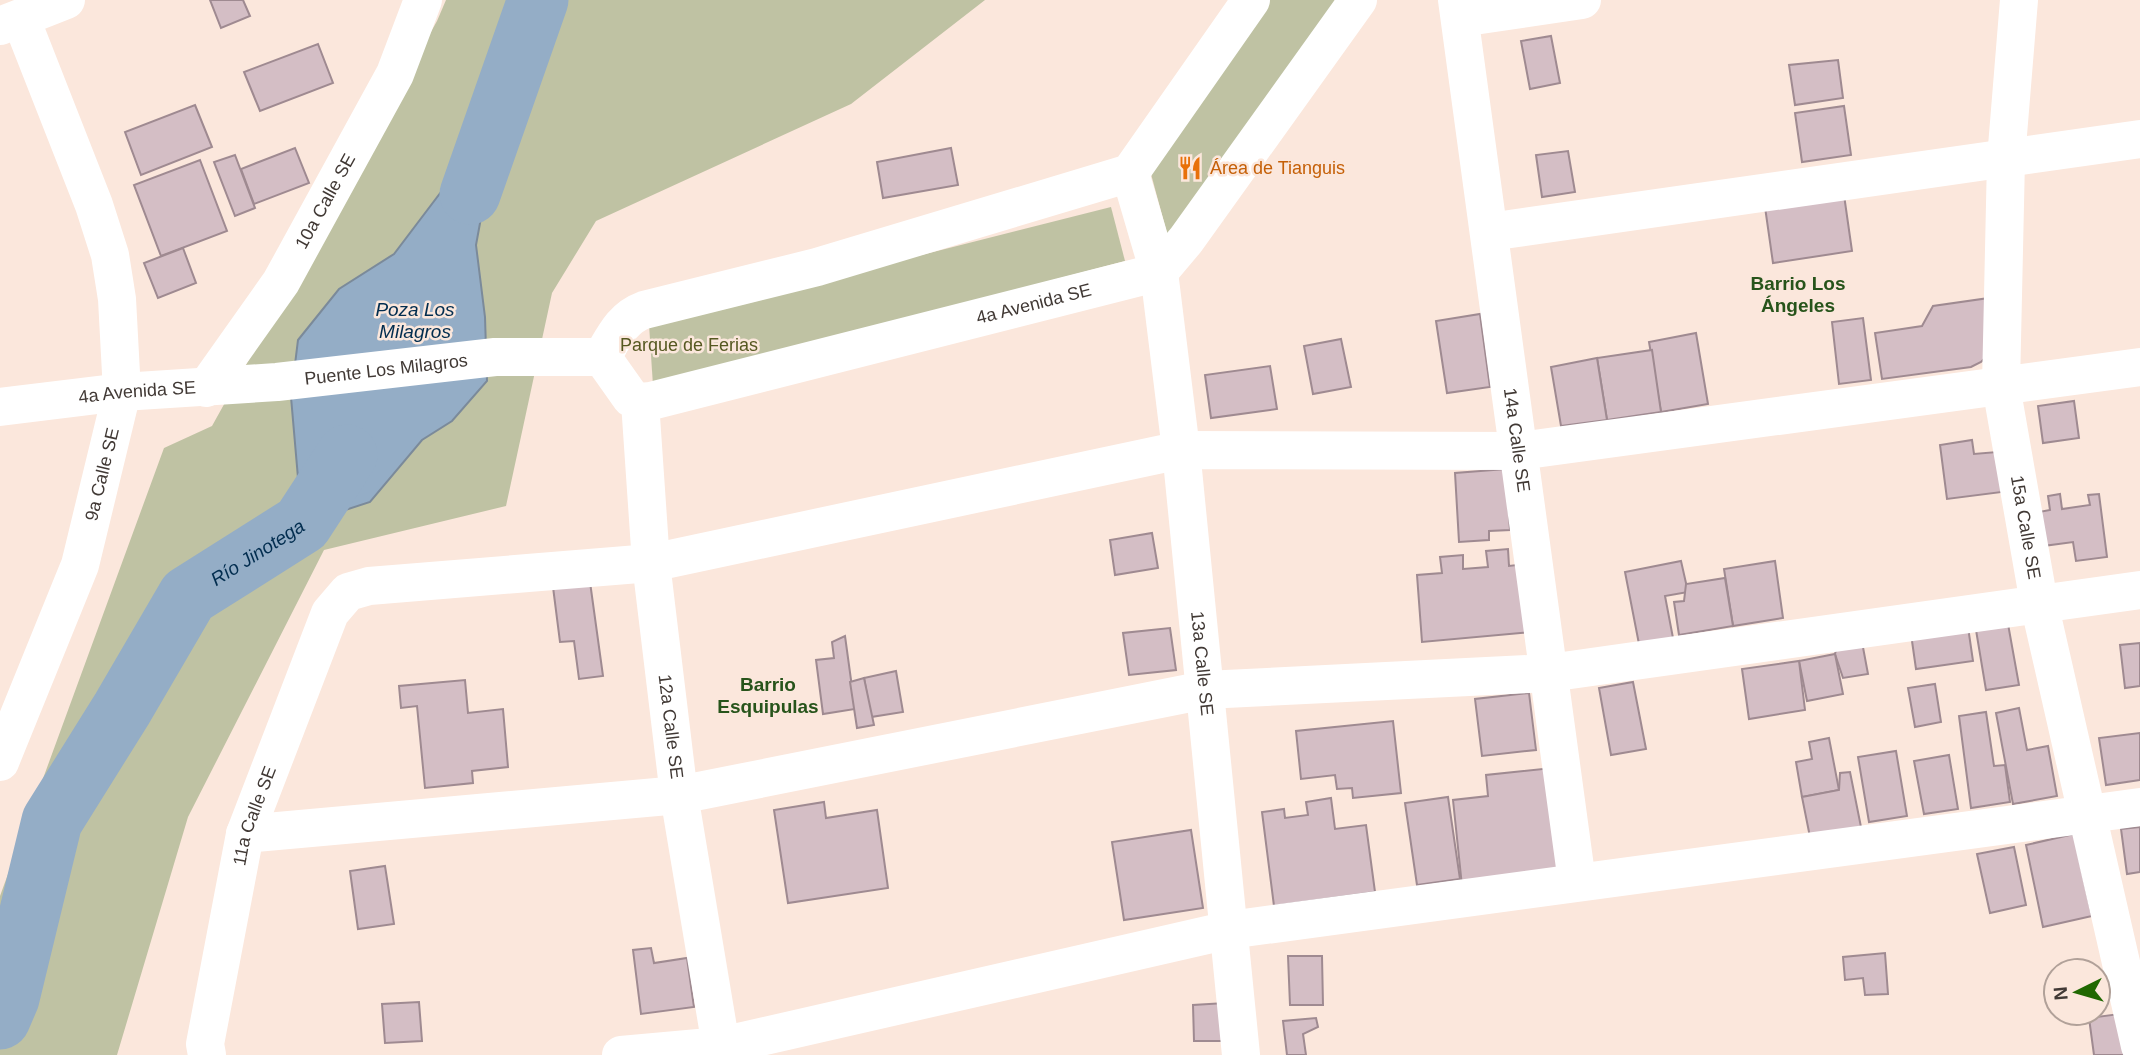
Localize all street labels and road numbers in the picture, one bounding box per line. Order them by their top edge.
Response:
street label: 10a Calle SE [291,150,359,252]
street label: 4a Avenida SE [974,280,1093,328]
street label: Puente Los Milagros [303,350,469,389]
street label: 4a Avenida SE [77,377,196,407]
street label: 14a Calle SE [1500,387,1534,493]
street label: 9a Calle SE [81,426,123,523]
street label: 15a Calle SE [2007,474,2045,581]
street label: 13a Calle SE [1187,610,1217,717]
street label: 12a Calle SE [654,673,687,780]
street label: 11a Calle SE [229,763,280,867]

